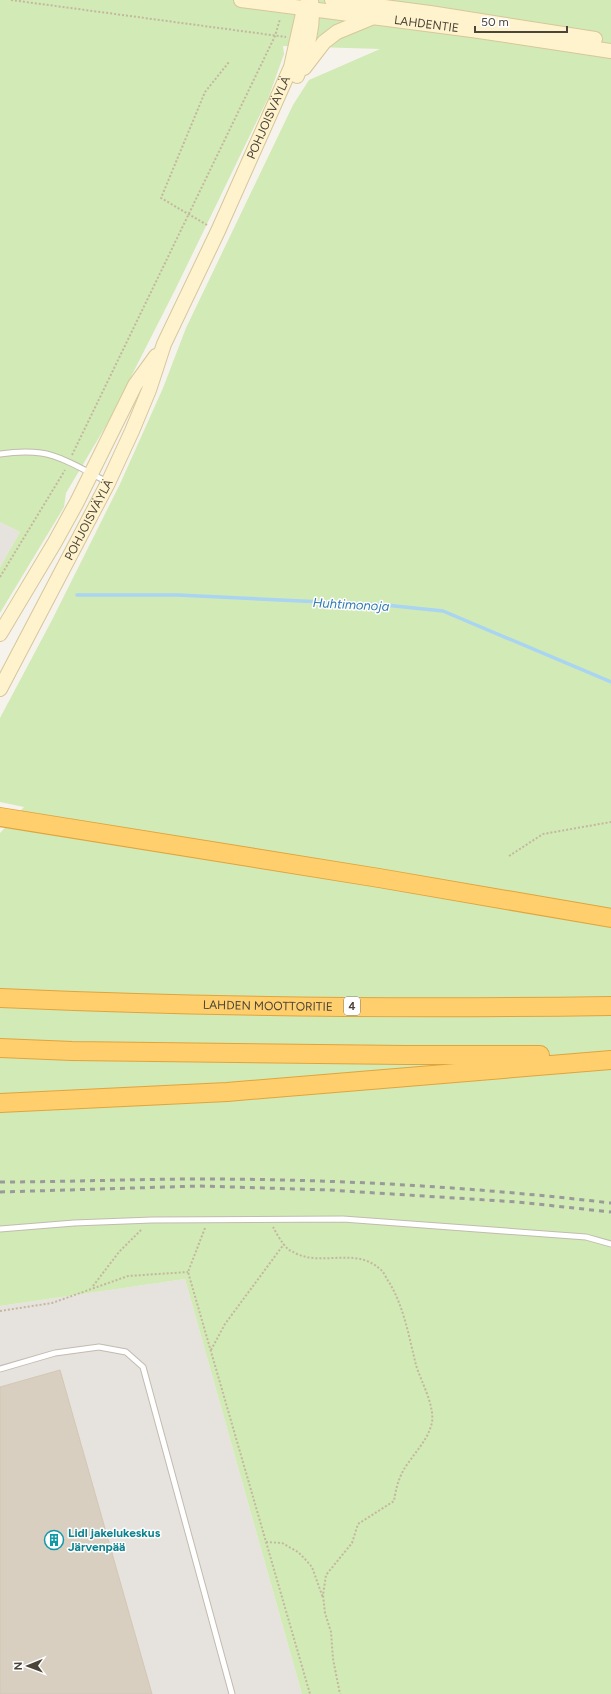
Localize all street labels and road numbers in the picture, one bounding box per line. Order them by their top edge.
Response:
street label: LAHDENTIE [393,13,460,35]
street label: POHJOISVÄYLÄ [244,74,293,161]
street label: POHJOISVÄYLÄ [62,477,116,563]
road number: 4 [344,997,360,1015]
street label: LAHDEN MOOTTORITIE [203,998,333,1014]

